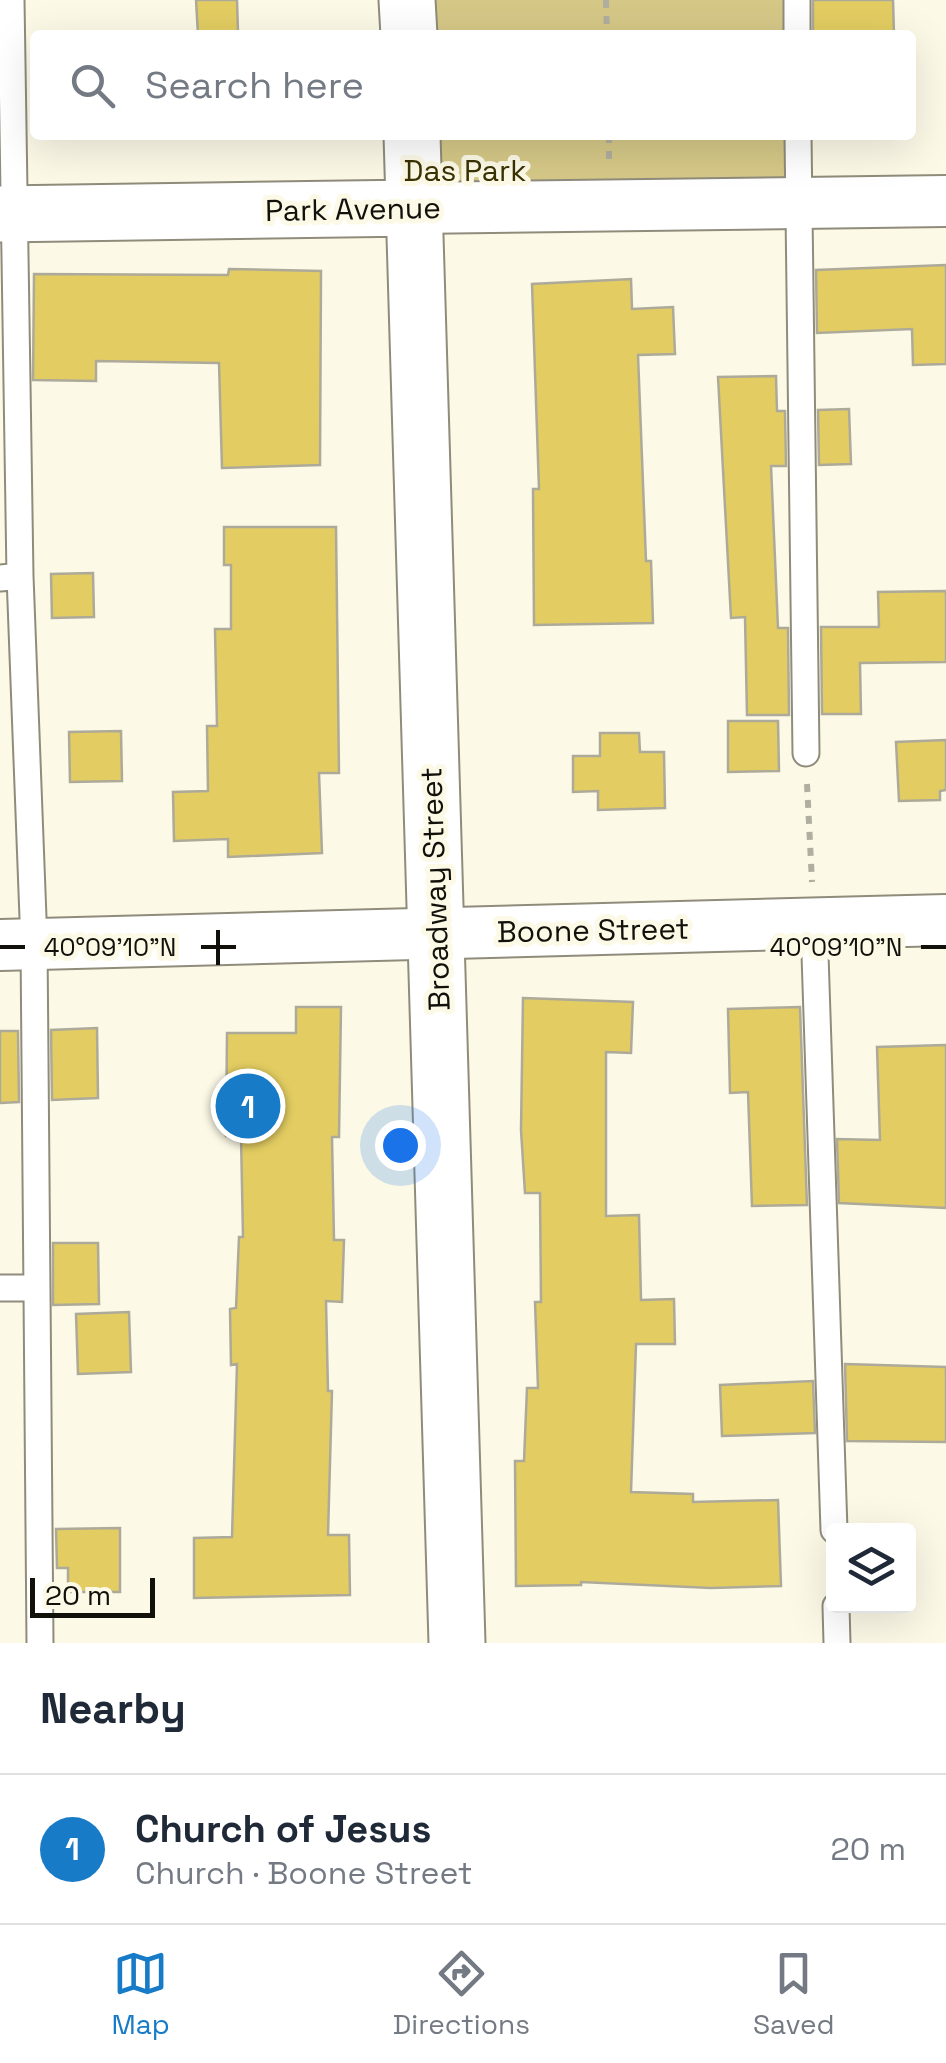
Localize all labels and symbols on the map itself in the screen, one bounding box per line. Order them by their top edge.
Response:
park label: Das Park [404,151,526,190]
street label: Park Avenue [265,188,441,230]
street label: Broadway Street [411,767,459,1011]
street label: Boone Street [496,909,690,951]
text: 40°09'10"N [44,931,176,963]
text: 40°09'10"N [770,931,902,963]
pin: 1 [216,1068,280,1144]
your location [375,1120,426,1171]
scale bar [30,1573,155,1618]

